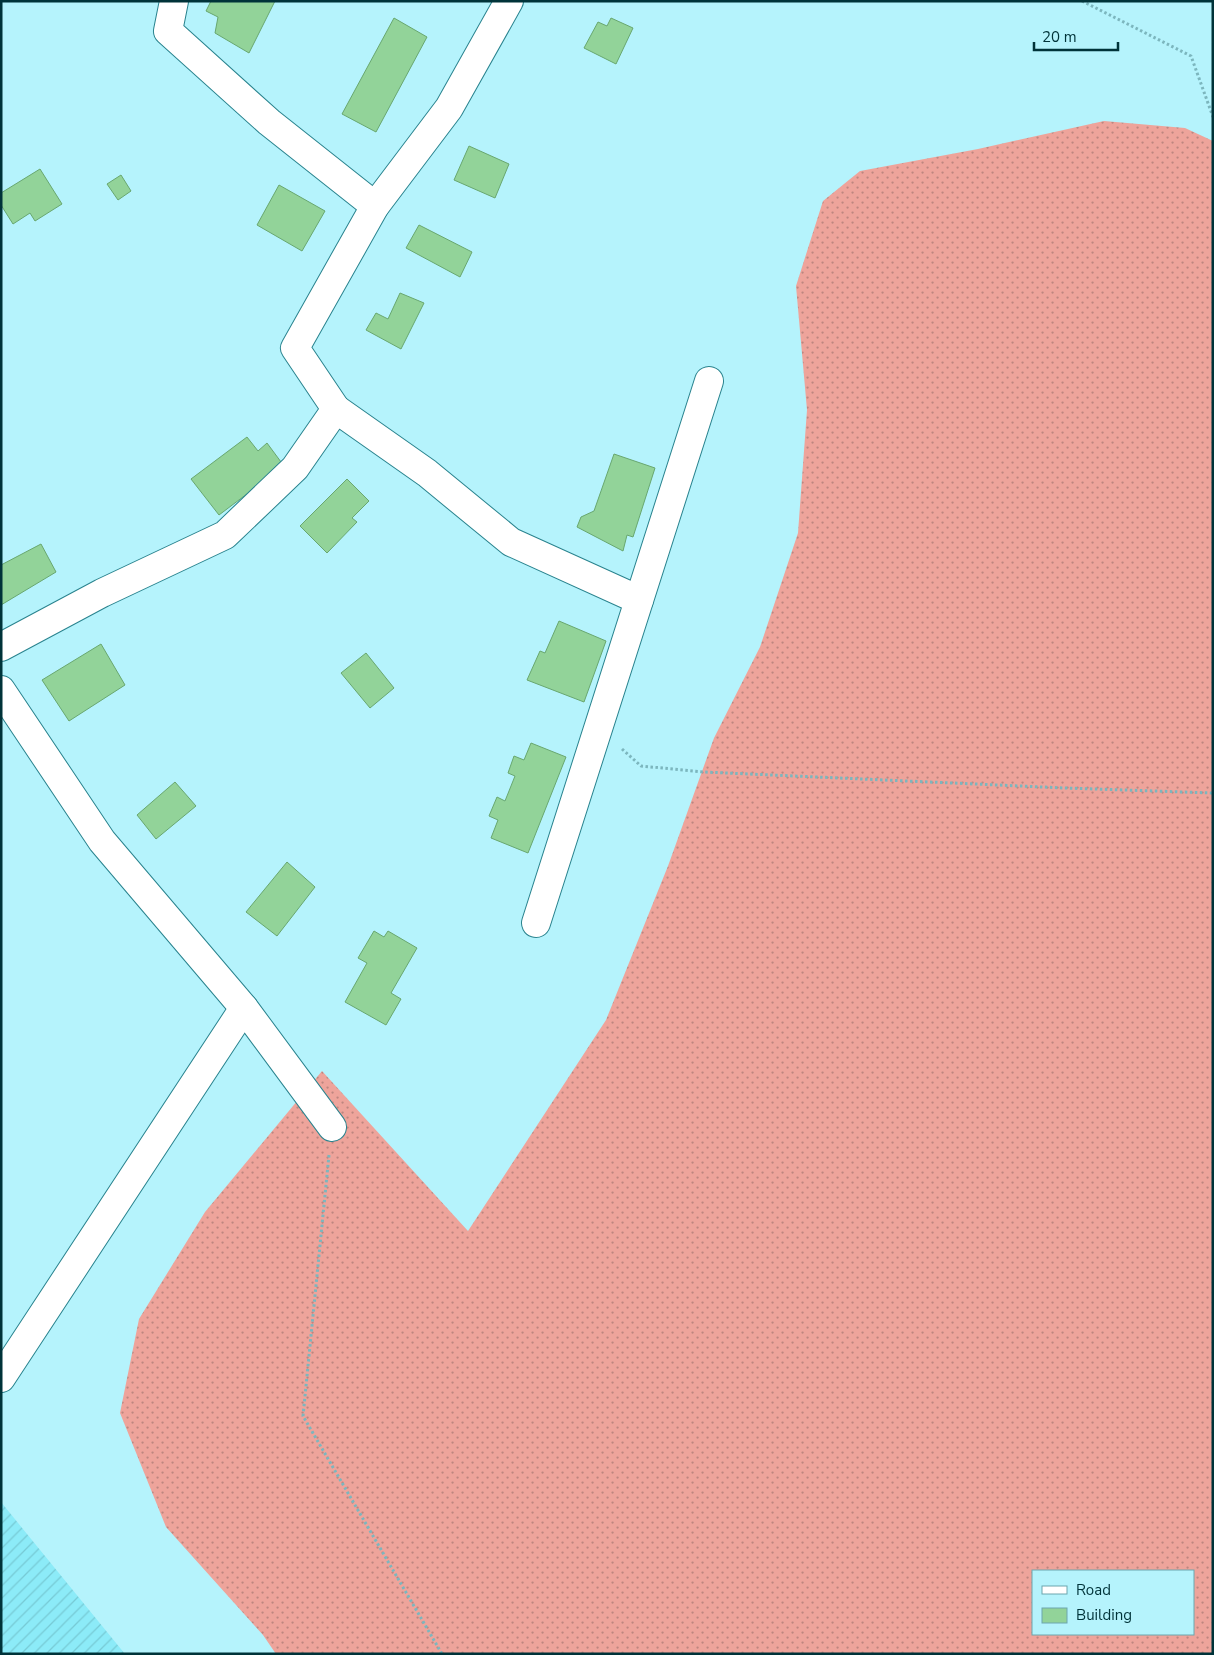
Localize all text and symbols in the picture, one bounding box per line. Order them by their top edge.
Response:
scale bar [1034,20,1118,52]
text: 20 m [1042,27,1077,47]
legend [1032,1570,1194,1635]
text: Road [1076,1580,1111,1600]
text: Building [1076,1605,1132,1625]

